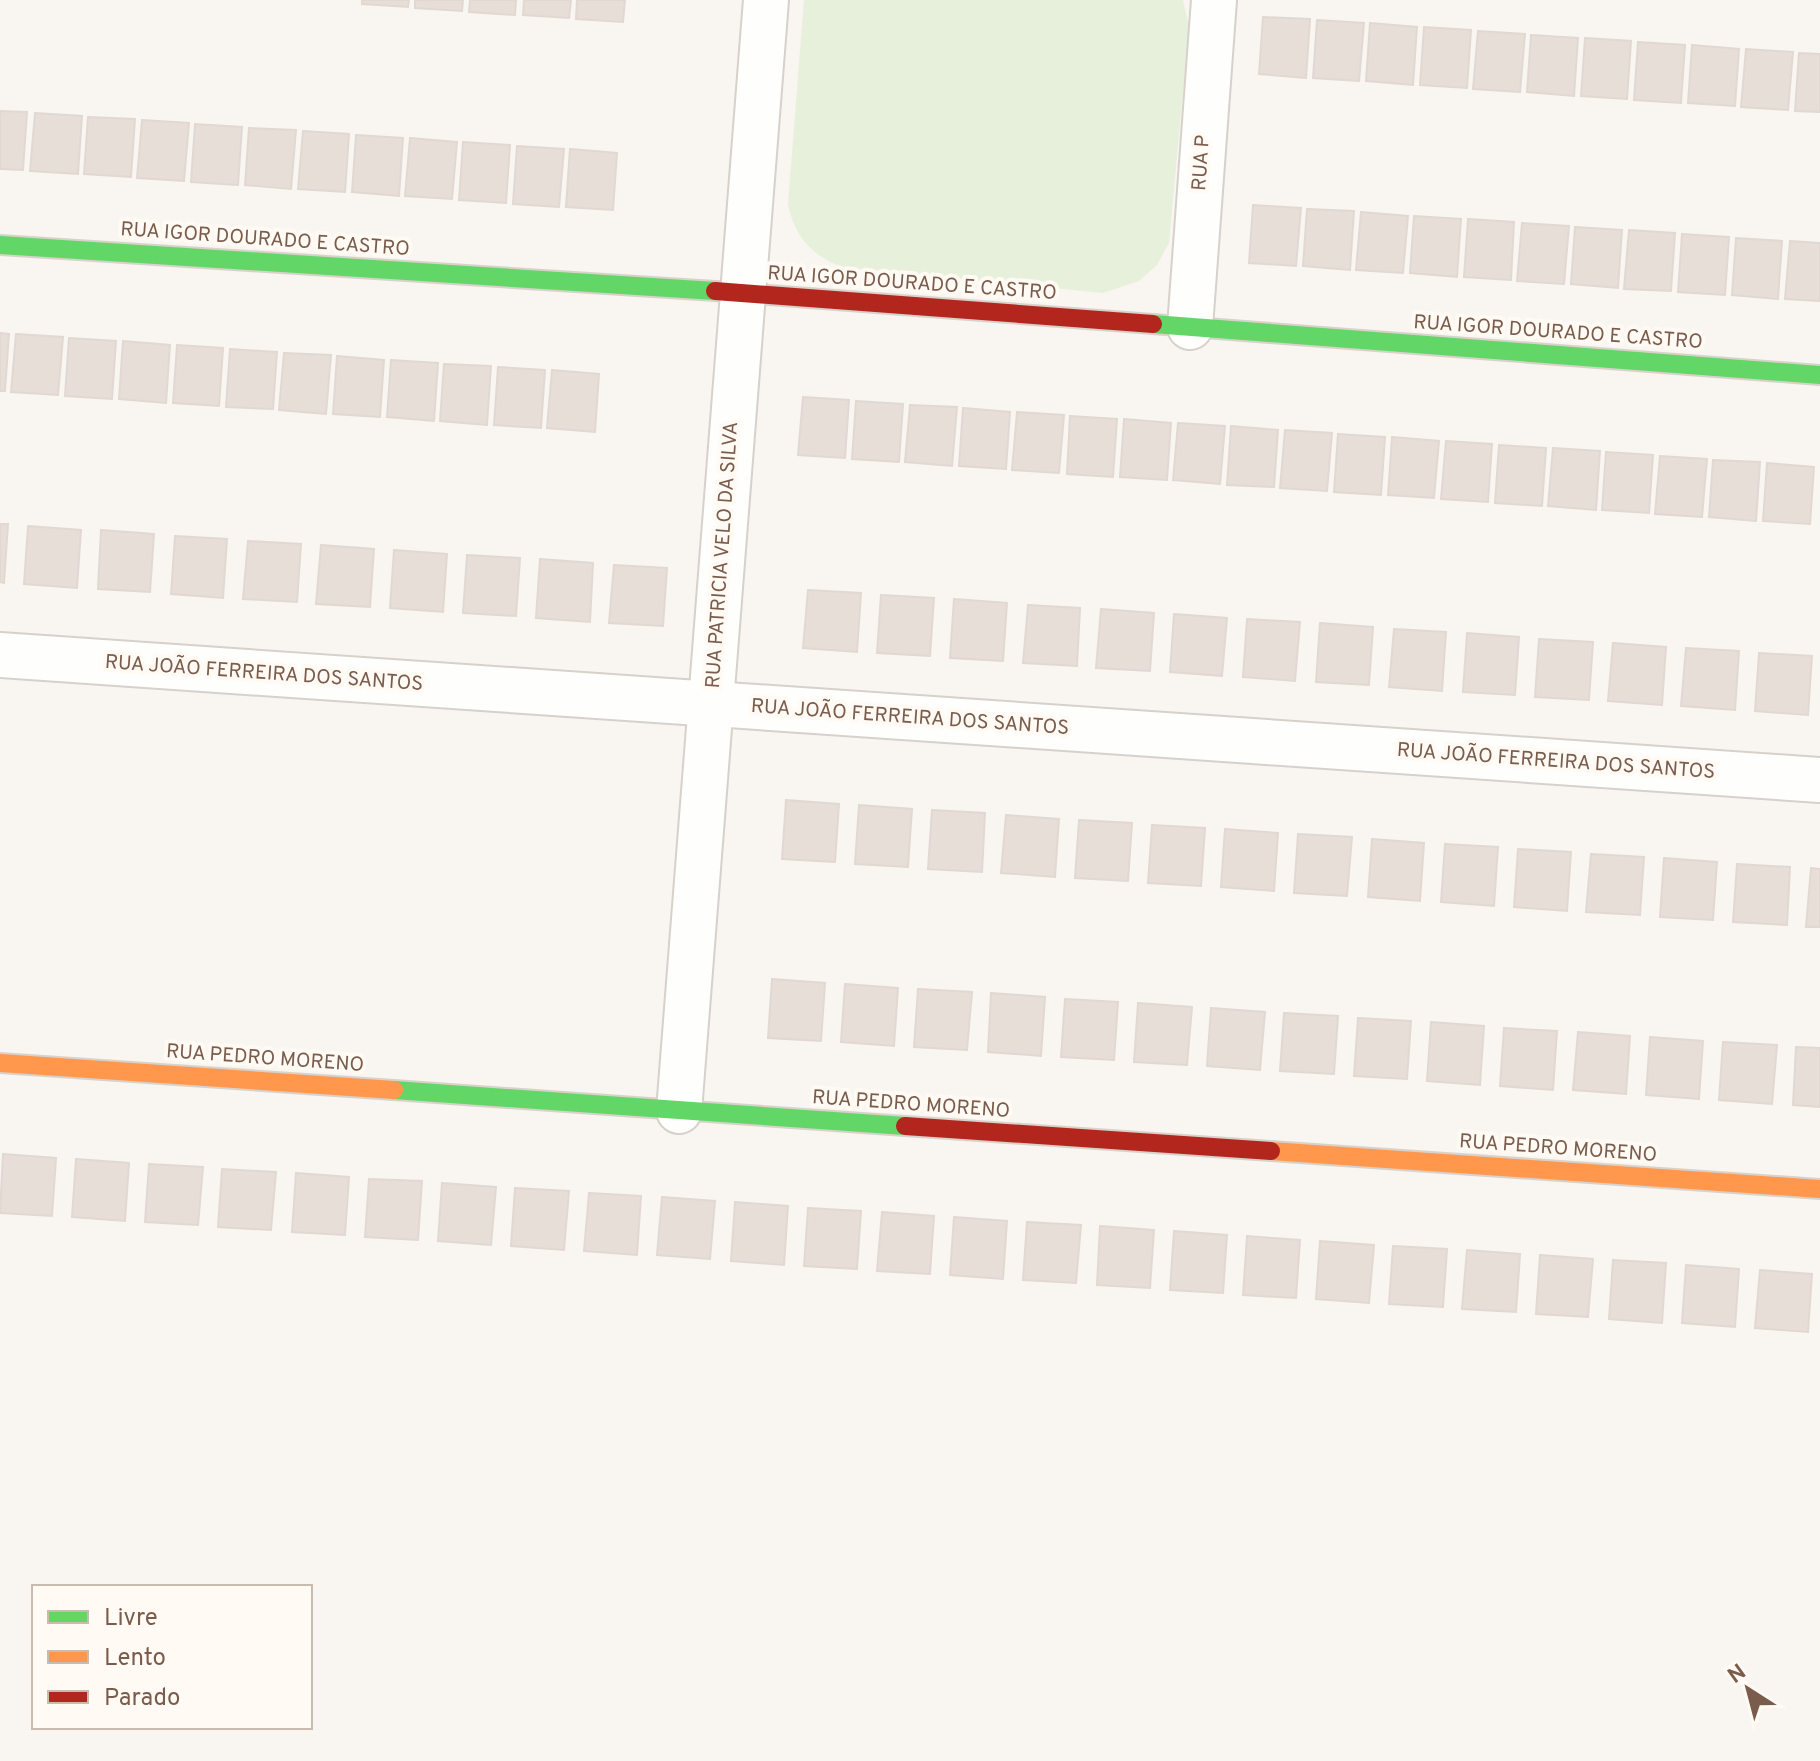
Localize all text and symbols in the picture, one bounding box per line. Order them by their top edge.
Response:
street label: RUA P [1187,134,1217,192]
street label: RUA IGOR DOURADO E CASTRO [119,217,411,263]
street label: RUA IGOR DOURADO E CASTRO [766,261,1058,307]
street label: RUA IGOR DOURADO E CASTRO [1412,310,1704,356]
street label: RUA PATRICIA VELO DA SILVA [701,421,745,689]
street label: RUA JOÃO FERREIRA DOS SANTOS [104,649,424,698]
street label: RUA JOÃO FERREIRA DOS SANTOS [750,693,1070,742]
street label: RUA JOÃO FERREIRA DOS SANTOS [1396,737,1716,786]
street label: RUA PEDRO MORENO [165,1039,365,1079]
street label: RUA PEDRO MORENO [811,1085,1011,1125]
street label: RUA PEDRO MORENO [1458,1129,1658,1169]
legend [32,1585,312,1729]
text: Livre [104,1604,158,1634]
text: Lento [104,1644,166,1674]
north arrow [1708,1649,1788,1729]
text: N [1723,1659,1752,1690]
text: Parado [104,1684,180,1714]

